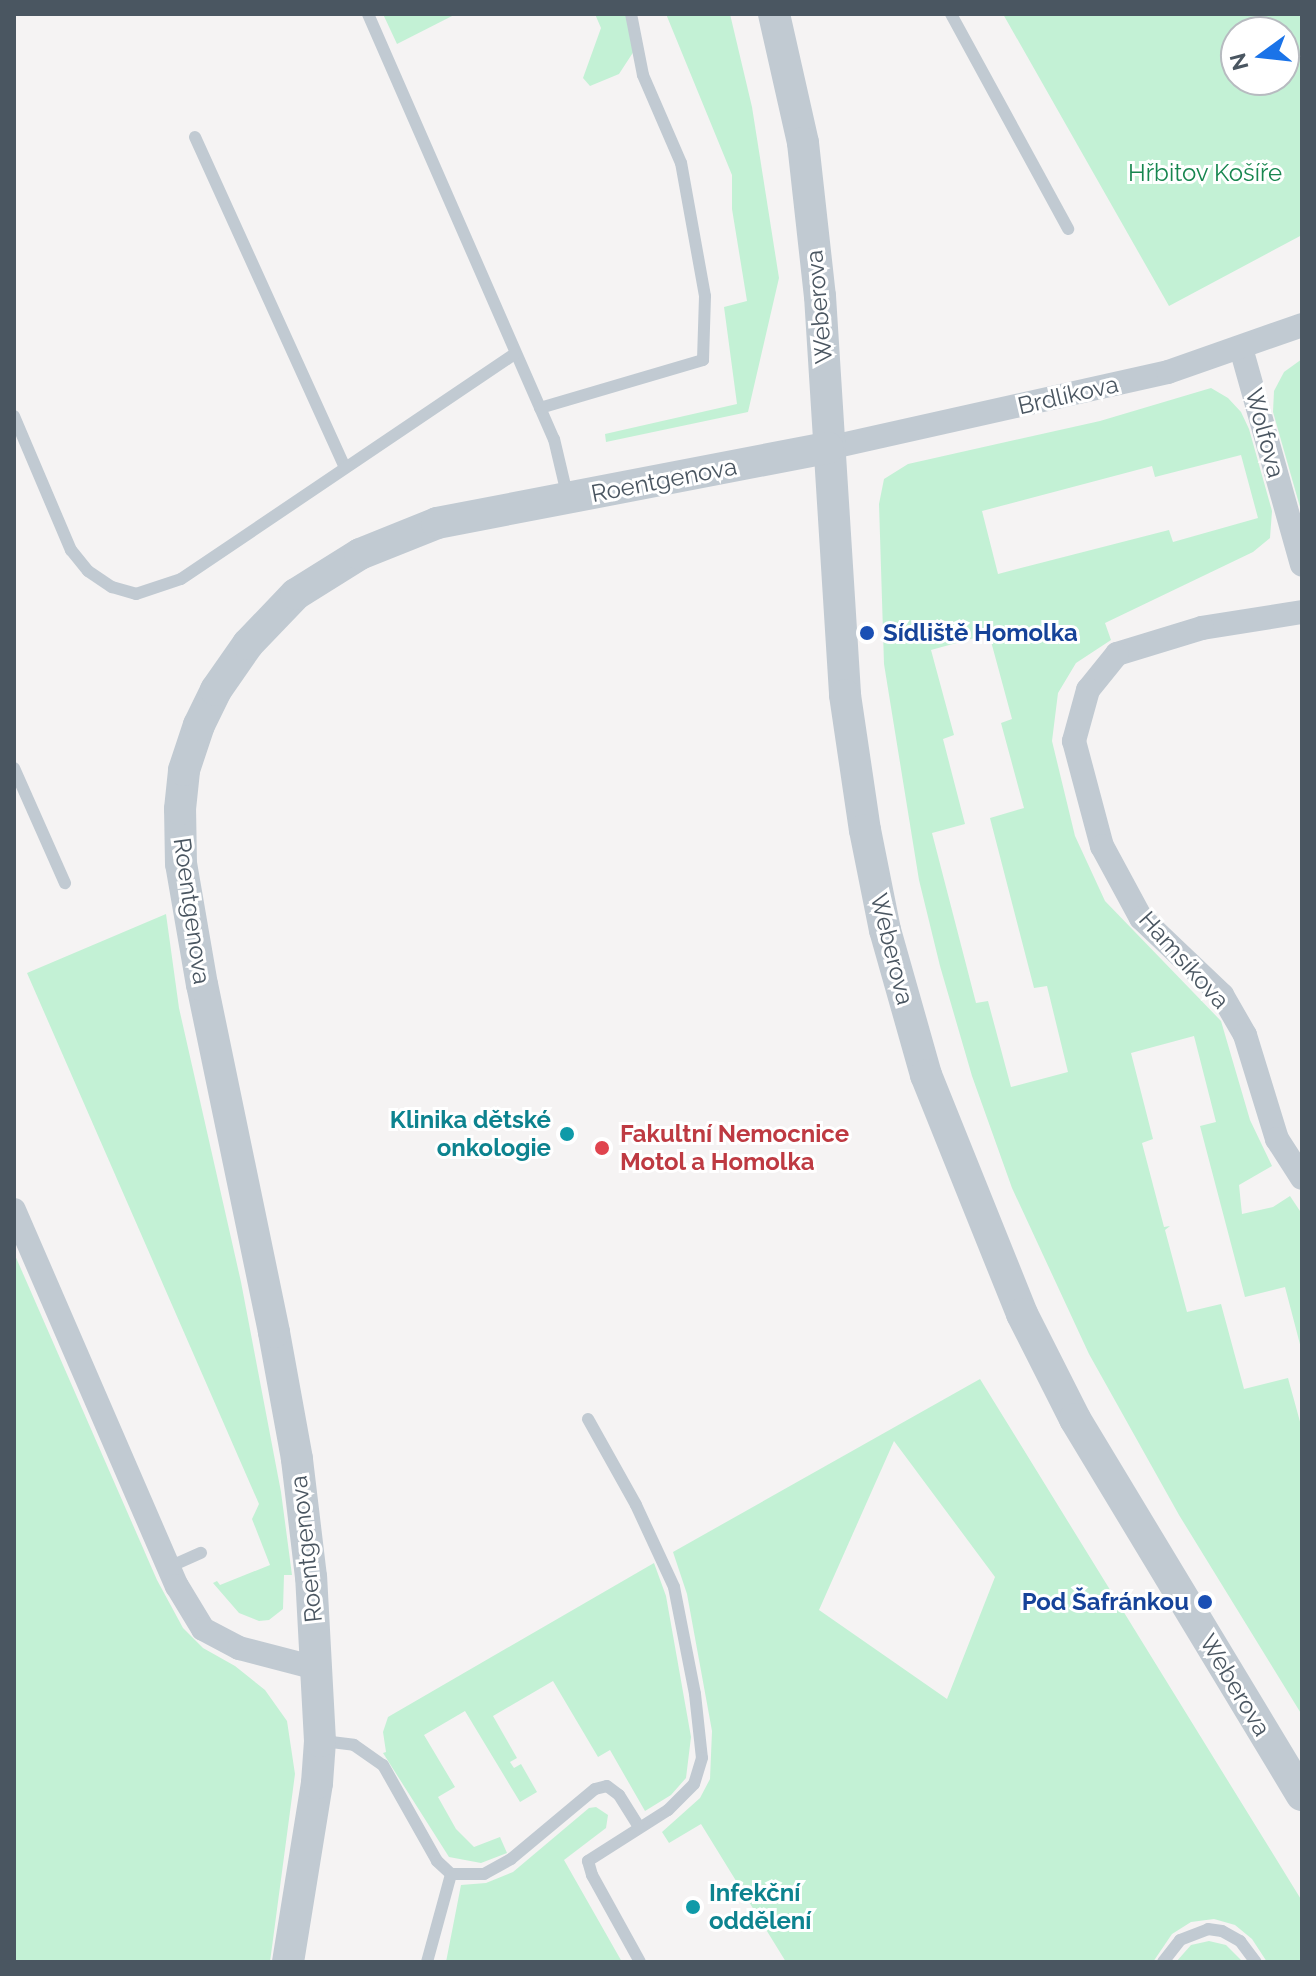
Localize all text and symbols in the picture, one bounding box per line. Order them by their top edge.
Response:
north arrow [1220,16,1300,96]
text: N [1224,50,1253,73]
park label: Hřbitov Košíře [1128,159,1282,187]
street label: Weberova [800,249,838,365]
street label: Brdlíkova [1015,369,1121,421]
street label: Wolfova [1239,385,1291,481]
street label: Roentgenova [589,452,739,508]
place label: Sídliště Homolka [883,619,1078,647]
marker: Sídliště Homolka [858,624,876,642]
street label: Roentgenova [167,836,217,986]
street label: Weberova [864,890,920,1008]
street label: Hamsíkova [1133,905,1235,1015]
place label: Klinika dětské onkologie [390,1106,551,1162]
place label: Fakultní Nemocnice Motol a Homolka [620,1120,849,1176]
marker: Klinika dětské onkologie [558,1125,576,1143]
marker: Fakultní Nemocnice Motol a Homolka [591,1137,613,1159]
street label: Roentgenova [284,1474,328,1624]
place label: Pod Šafránkou [1022,1588,1189,1616]
marker: Pod Šafránkou [1196,1593,1214,1611]
street label: Weberova [1193,1629,1277,1741]
place label: Infekční oddělení [709,1879,811,1935]
marker: Infekční oddělení [684,1898,702,1916]

